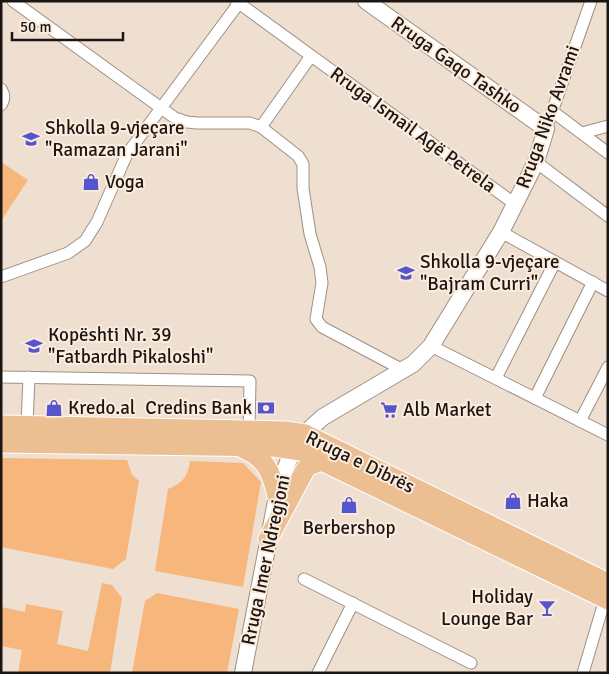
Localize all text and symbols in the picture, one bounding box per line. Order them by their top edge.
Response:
scale bar [12,10,124,42]
street label: Rruga Gaqo Tashko [386,11,526,119]
text: 50 m [20,18,51,36]
street label: Rruga Niko Avrami [511,42,585,192]
street label: Rruga Ismail Agë Petrela [325,62,501,198]
place label: Shkolla 9-vjeçare "Ramazan Jarani" [45,116,188,162]
school or university icon: Shkolla 9-vjeçare "Ramazan Jarani" [21,129,41,149]
place label: Voga [105,170,145,194]
shop icon: Voga [81,172,101,192]
place label: Shkolla 9-vjeçare "Bajram Curri" [420,250,560,296]
school or university icon: Shkolla 9-vjeçare "Bajram Curri" [396,263,416,283]
place label: Kopështi Nr. 39 "Fatbardh Pikaloshi" [48,323,213,369]
school or university icon: Kopështi Nr. 39 "Fatbardh Pikaloshi" [24,336,44,356]
place label: Kredo.al [68,396,135,420]
place label: Credins Bank [145,396,252,420]
shop icon: Kredo.al [44,398,64,418]
bank icon: Credins Bank [256,398,276,418]
place label: Alb Market [403,398,492,422]
supermarket icon: Alb Market [379,400,399,420]
street label: Rruga e Dibrës [302,425,418,499]
street label: Rruga Imer Ndregjoni [236,472,296,648]
place label: Haka [527,489,569,513]
shop icon: Haka [503,491,523,511]
shop icon: Berbershop [339,495,359,515]
place label: Berbershop [302,516,396,540]
place label: Holiday Lounge Bar [441,585,533,631]
bar icon: Holiday Lounge Bar [537,598,557,618]

